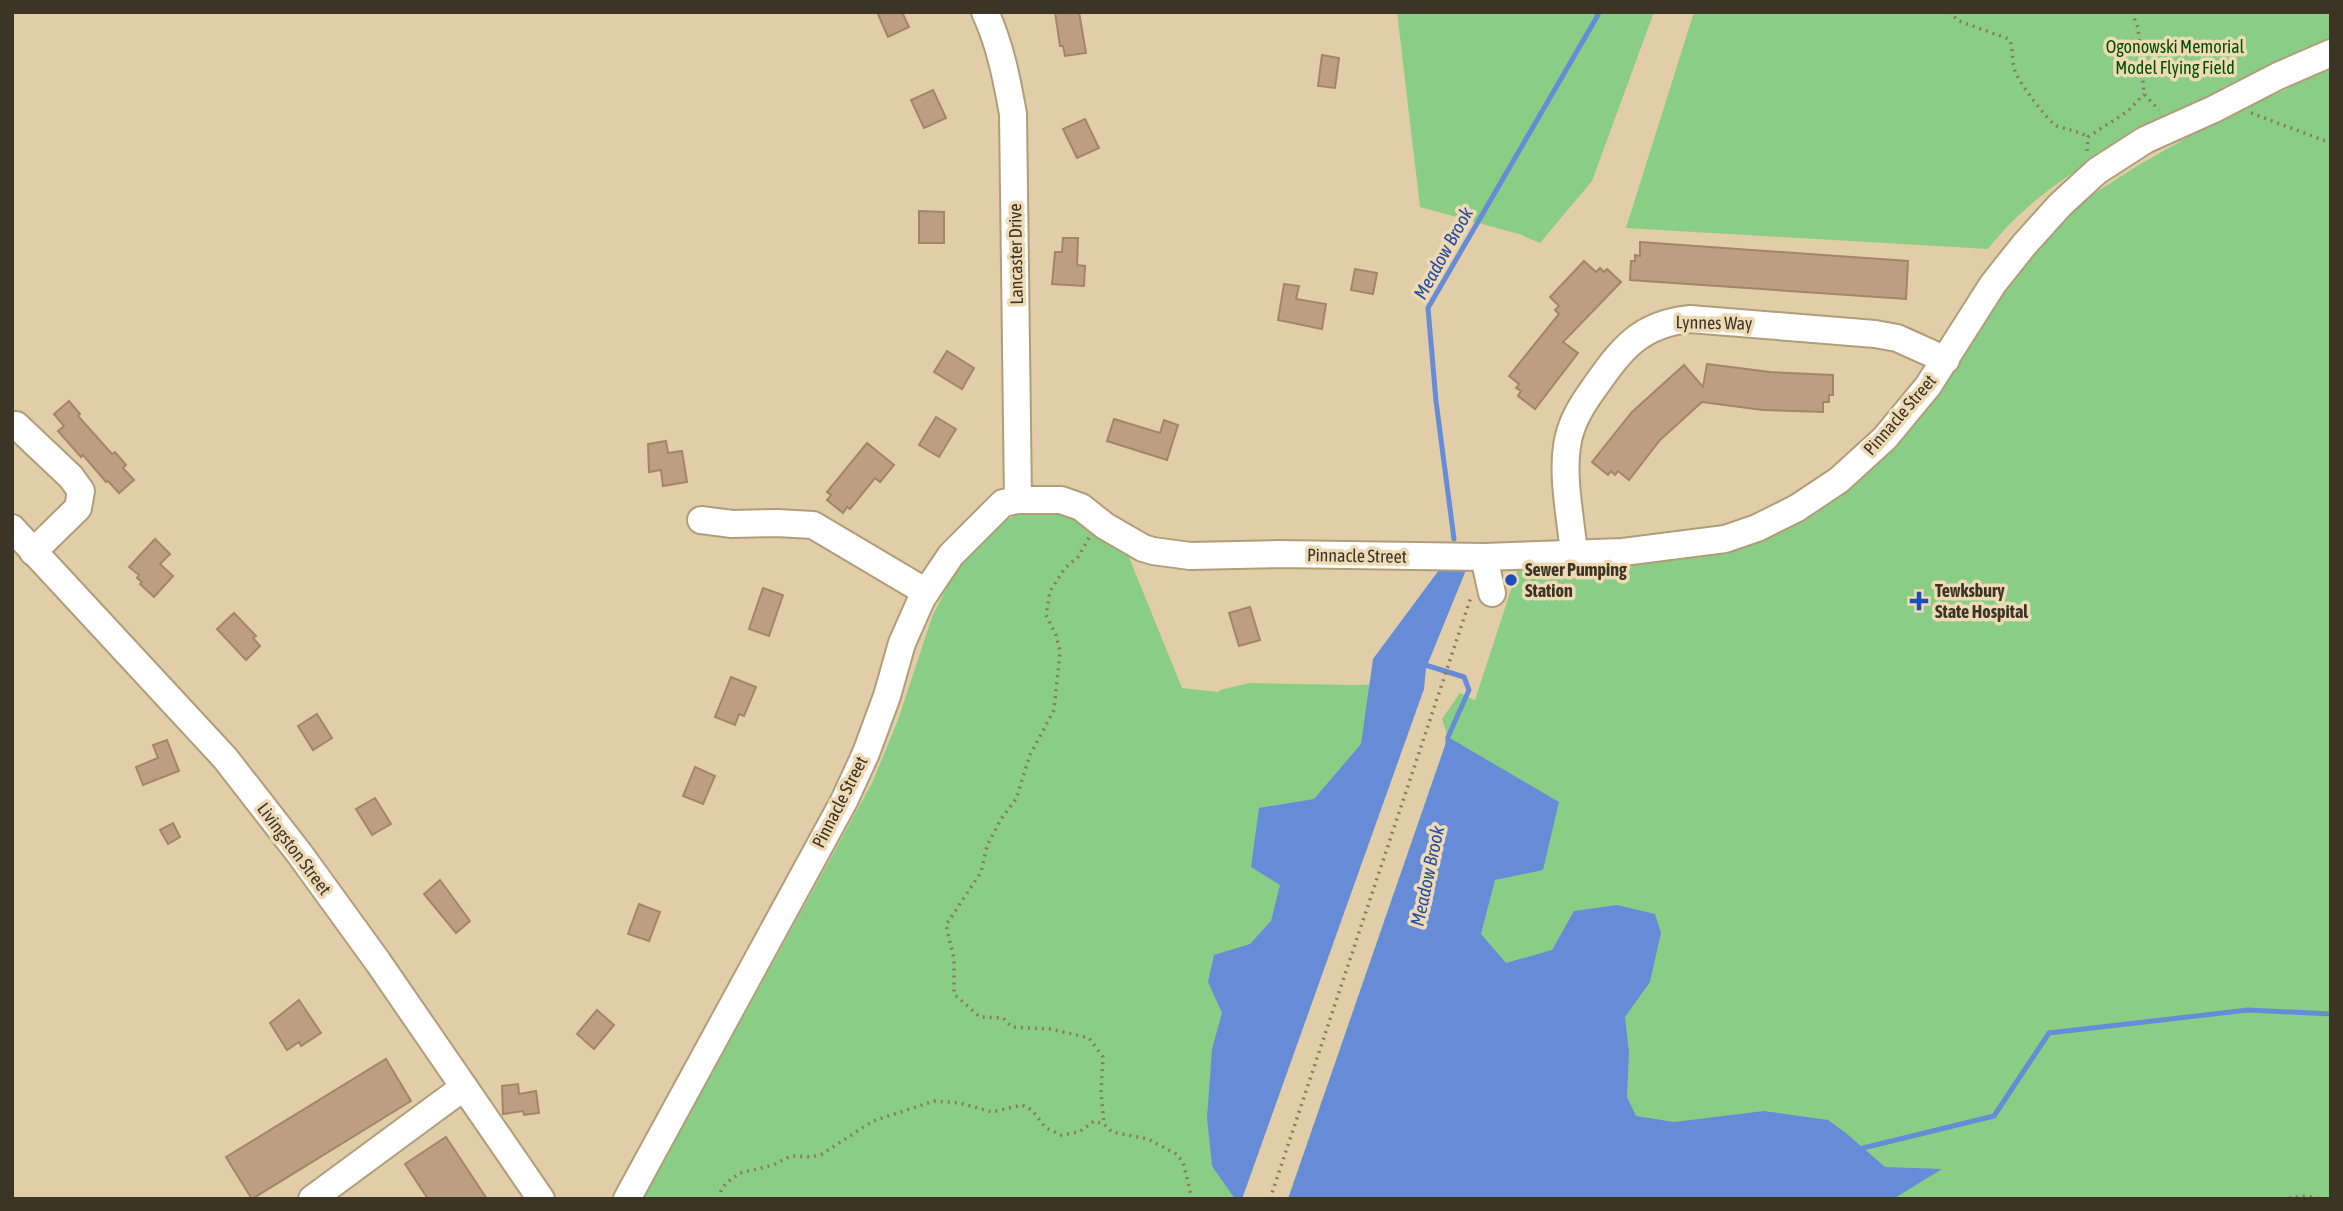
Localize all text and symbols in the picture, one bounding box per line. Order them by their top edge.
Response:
park label: Ogonowski Memorial Model Flying Field [2106,36,2245,78]
street label: Lancaster Drive [1004,203,1027,305]
water label: Meadow Brook [1409,203,1478,303]
street label: Lynnes Way [1676,311,1752,334]
street label: Pinnacle Street [1859,370,1940,459]
street label: Pinnacle Street [1307,544,1407,567]
place label: Sewer Pumping Station [1525,559,1627,601]
marker: Sewer Pumping Station [1503,572,1519,588]
place label: Tewksbury State Hospital [1935,580,2028,622]
marker: Tewksbury State Hospital [1909,591,1929,611]
street label: Pinnacle Street [808,753,872,851]
street label: Livingston Street [253,799,336,899]
water label: Meadow Brook [1406,823,1448,928]

